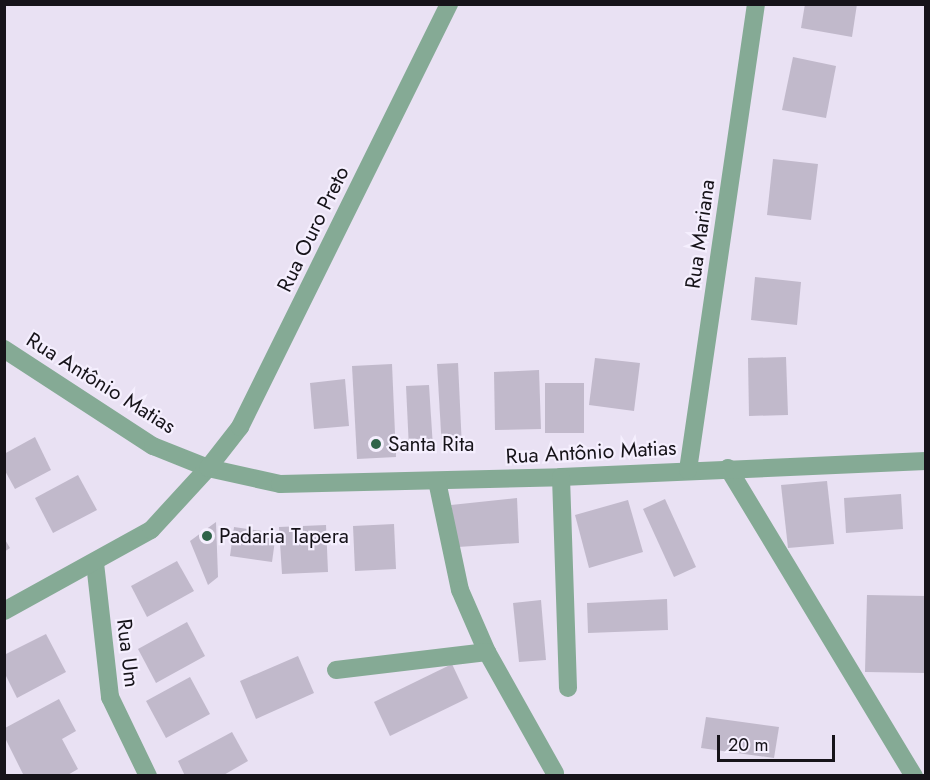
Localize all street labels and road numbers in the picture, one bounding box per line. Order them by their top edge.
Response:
street label: Rua Ouro Preto [272,162,354,296]
street label: Rua Mariana [680,178,720,290]
street label: Rua Antônio Matias [22,327,180,439]
street label: Rua Antônio Matias [505,435,677,469]
street label: Rua Um [111,617,145,689]

